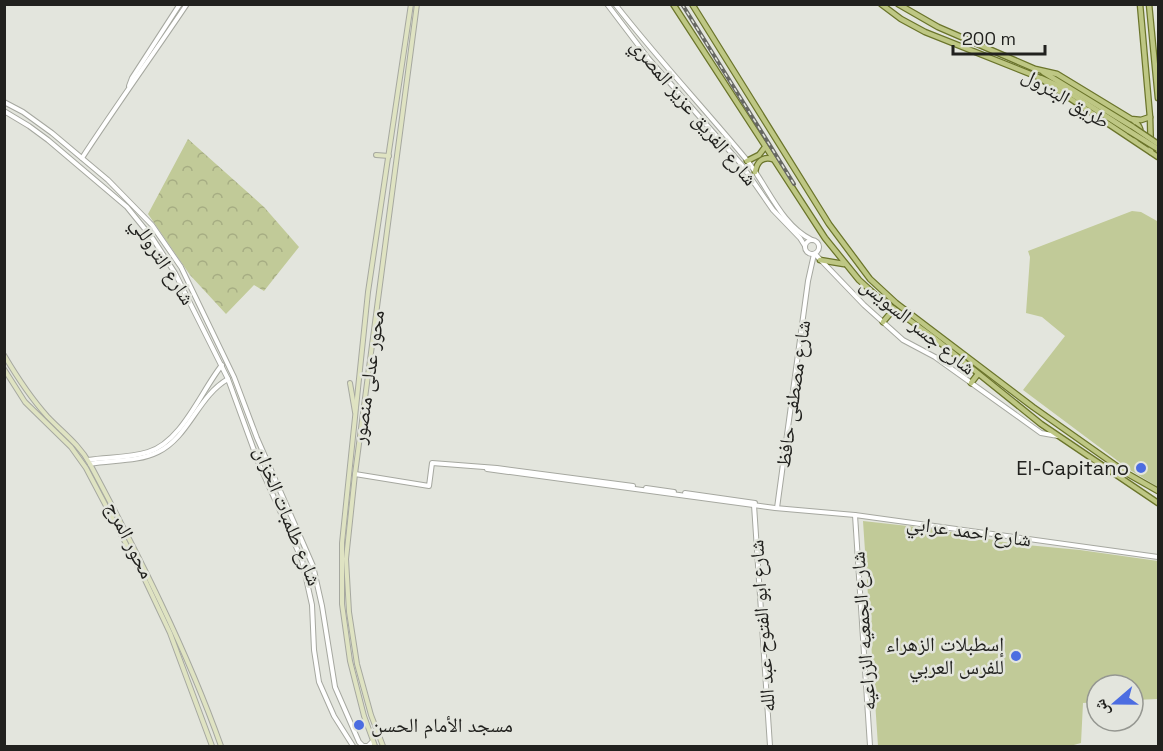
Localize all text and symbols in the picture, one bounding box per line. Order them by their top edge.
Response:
scale bar [953,18,1044,56]
text: 200 m [962,27,1016,50]
street label: شارع الفريق عزيز المصري [622,33,763,193]
street label: طريق البترول [1018,62,1114,134]
street label: شارع التروللي [122,212,201,312]
street label: شارع جسر السويس [855,271,981,381]
street label: محور عدلى منصور [346,308,390,447]
street label: شارع مصطفى حافظ [770,319,816,469]
street label: شارع طلمبات الخزان [248,443,328,589]
place label: El-Capitano [1016,455,1129,481]
marker: El-Capitano [1134,461,1148,475]
street label: محور المرج [100,497,160,583]
street label: شارع احمد عرابي [905,509,1033,556]
street label: شارع ابو الفتوح عبد الله [743,539,781,713]
street label: شارع الجمعيه الزراعيه [844,551,882,711]
place label: إسطبلات الزهراء للفرس العربي [886,631,1004,683]
marker: إسطبلات الزهراء للفرس العربي [1009,649,1023,663]
north arrow [1085,673,1145,733]
text: ش [1089,696,1114,720]
place label: مسجد الأمام الحسن [371,712,513,739]
marker: مسجد الأمام الحسن [352,718,366,732]

